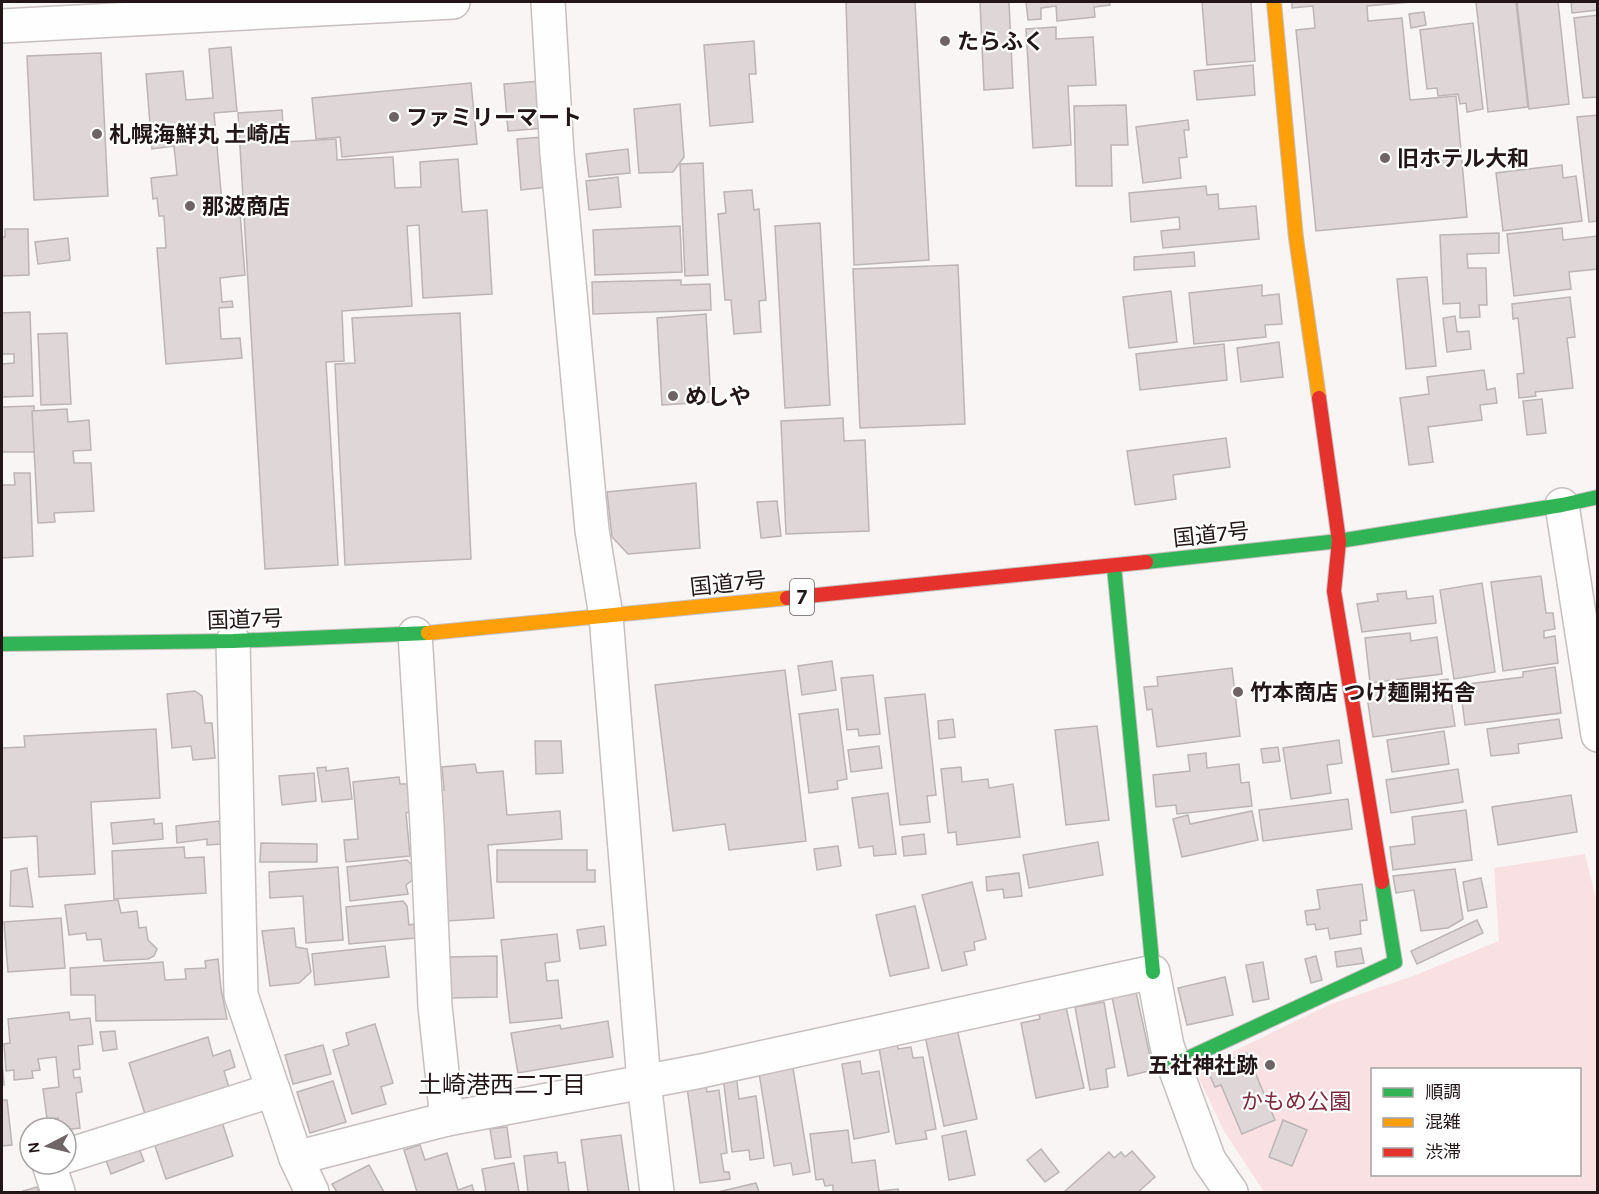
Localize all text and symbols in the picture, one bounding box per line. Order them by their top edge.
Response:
place label: たらふく [957,29,1045,55]
marker: たらふく [938,34,952,48]
place label: ファミリーマート [406,105,582,131]
marker: ファミリーマート [387,110,401,124]
place label: 札幌海鮮丸 土崎店 [109,122,291,148]
marker: 札幌海鮮丸 土崎店 [90,127,104,141]
place label: 旧ホテル大和 [1397,146,1529,172]
marker: 旧ホテル大和 [1378,151,1392,165]
place label: 那波商店 [202,194,290,220]
marker: 那波商店 [183,199,197,213]
place label: めしや [685,384,751,410]
marker: めしや [666,389,680,403]
street label: 国道7号 [1172,518,1250,552]
street label: 国道7号 [689,567,767,601]
road number: 7 [790,579,814,615]
street label: 国道7号 [206,606,284,634]
place label: 竹本商店 つけ麺開拓舎 [1250,680,1476,706]
marker: 竹本商店 つけ麺開拓舎 [1231,685,1245,699]
place label: 五社神社跡 [1148,1053,1258,1079]
marker: 五社神社跡 [1263,1058,1277,1072]
legend [1371,1068,1581,1176]
district label: 土崎港西二丁目 [418,1071,586,1099]
text: 順調 [1425,1081,1461,1103]
park label: かもめ公園 [1241,1089,1351,1115]
text: 混雑 [1425,1111,1461,1133]
north arrow [18,1116,78,1176]
text: N [23,1141,44,1155]
text: 渋滞 [1425,1141,1461,1163]

